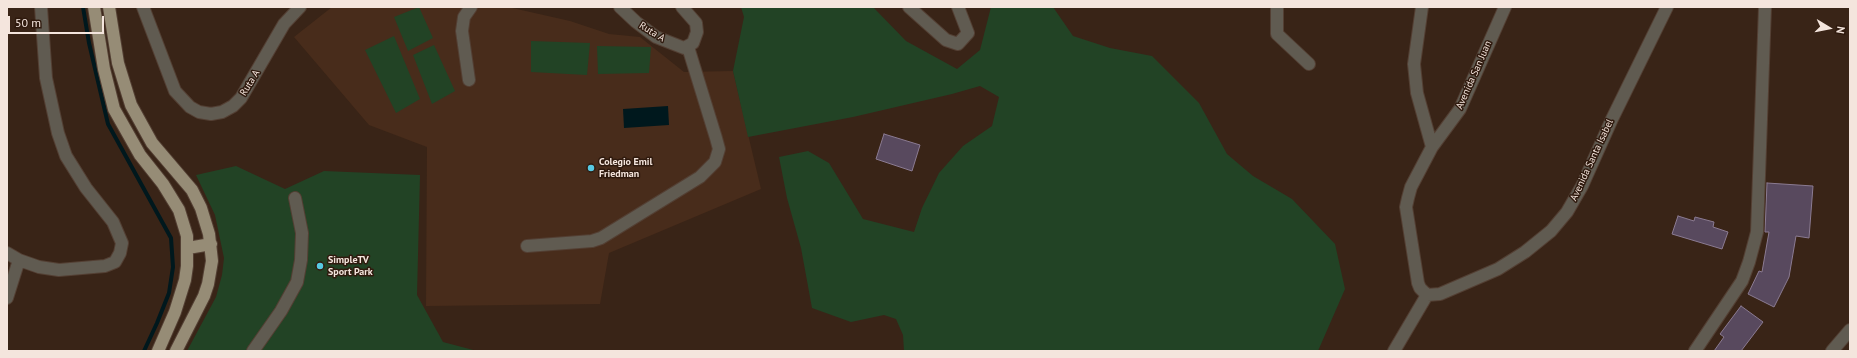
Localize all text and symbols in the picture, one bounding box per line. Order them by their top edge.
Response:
scale bar [10,8,106,34]
north arrow [1809,8,1849,48]
text: 50 m [15,15,41,30]
street label: Ruta A [637,19,667,45]
text: N [1833,25,1848,35]
street label: Avenida San Juan [1454,39,1494,111]
street label: Ruta A [237,68,263,98]
street label: Avenida Santa Isabel [1568,117,1616,203]
place label: Colegio Emil Friedman [599,156,652,180]
marker: Colegio Emil Friedman [586,163,596,173]
place label: SimpleTV Sport Park [328,254,373,278]
marker: SimpleTV Sport Park [315,261,325,271]

